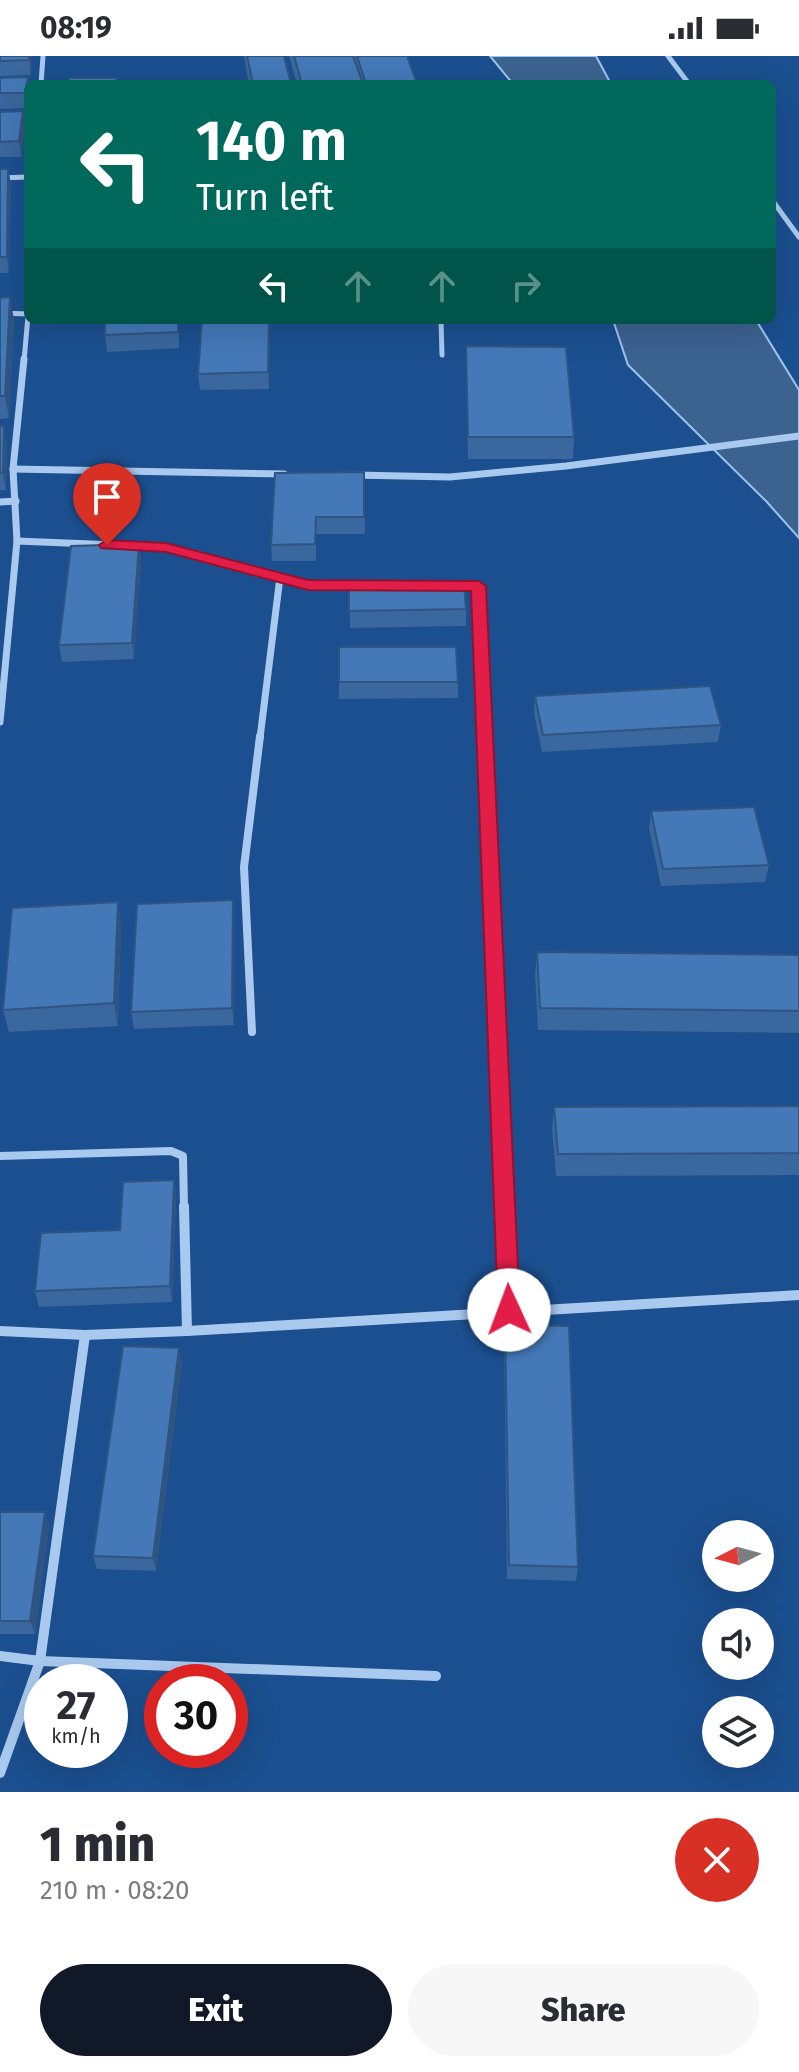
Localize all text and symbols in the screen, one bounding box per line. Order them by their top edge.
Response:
text: 08:19 [40,10,112,46]
text: 140 m [196,108,347,175]
icon: left [64,112,168,216]
text: Turn left [196,176,334,220]
icon: left [252,264,296,308]
icon: ahead [336,264,380,308]
icon: ahead [420,264,464,308]
icon: right [504,264,548,308]
pin [73,463,141,545]
icon: arrive [85,475,129,519]
position arrow [467,1268,551,1352]
north arrow [702,1520,774,1592]
map controls [702,1520,774,1768]
button: sound [702,1608,774,1680]
speed limit sign: 30 [144,1664,248,1768]
text: 27 [57,1682,96,1730]
button: layers [702,1696,774,1768]
text: km/h [51,1724,101,1748]
text: 1 min [40,1816,155,1874]
button: close [675,1818,759,1902]
text: 210 m · 08:20 [40,1875,190,1906]
button: Exit [40,1964,392,2056]
button: Share [408,1964,759,2056]

